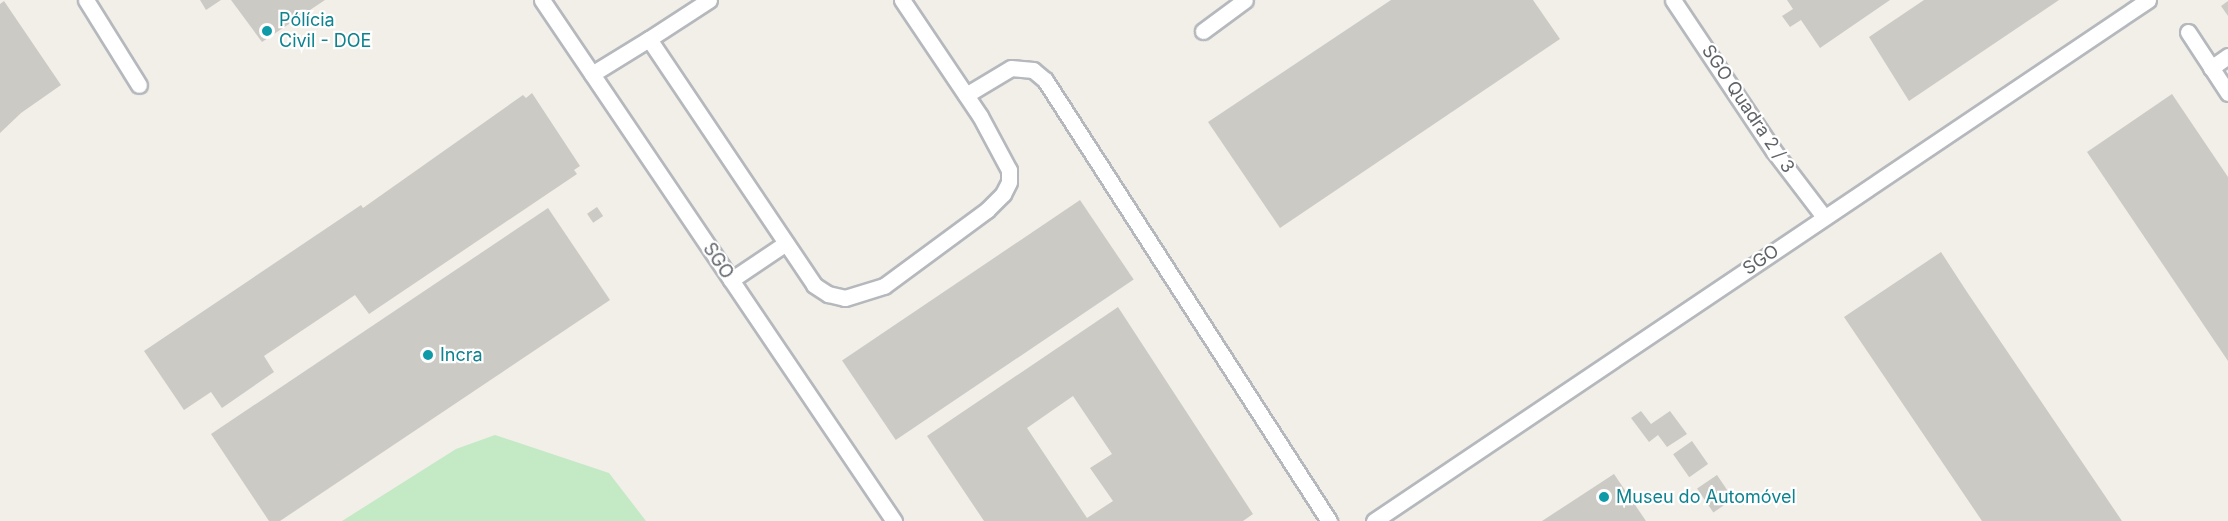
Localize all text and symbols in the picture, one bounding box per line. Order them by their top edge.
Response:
place label: Pólícia Civil - DOE [279,10,371,52]
marker: Pólícia Civil - DOE [260,24,274,38]
street label: SGO Quadra 2 / 3 [1697,41,1799,177]
street label: SGO [698,239,738,283]
street label: SGO [1739,240,1783,280]
place label: Incra [440,344,483,366]
marker: Incra [421,348,435,362]
place label: Museu do Automóvel [1616,486,1796,508]
marker: Museu do Automóvel [1597,490,1611,504]

